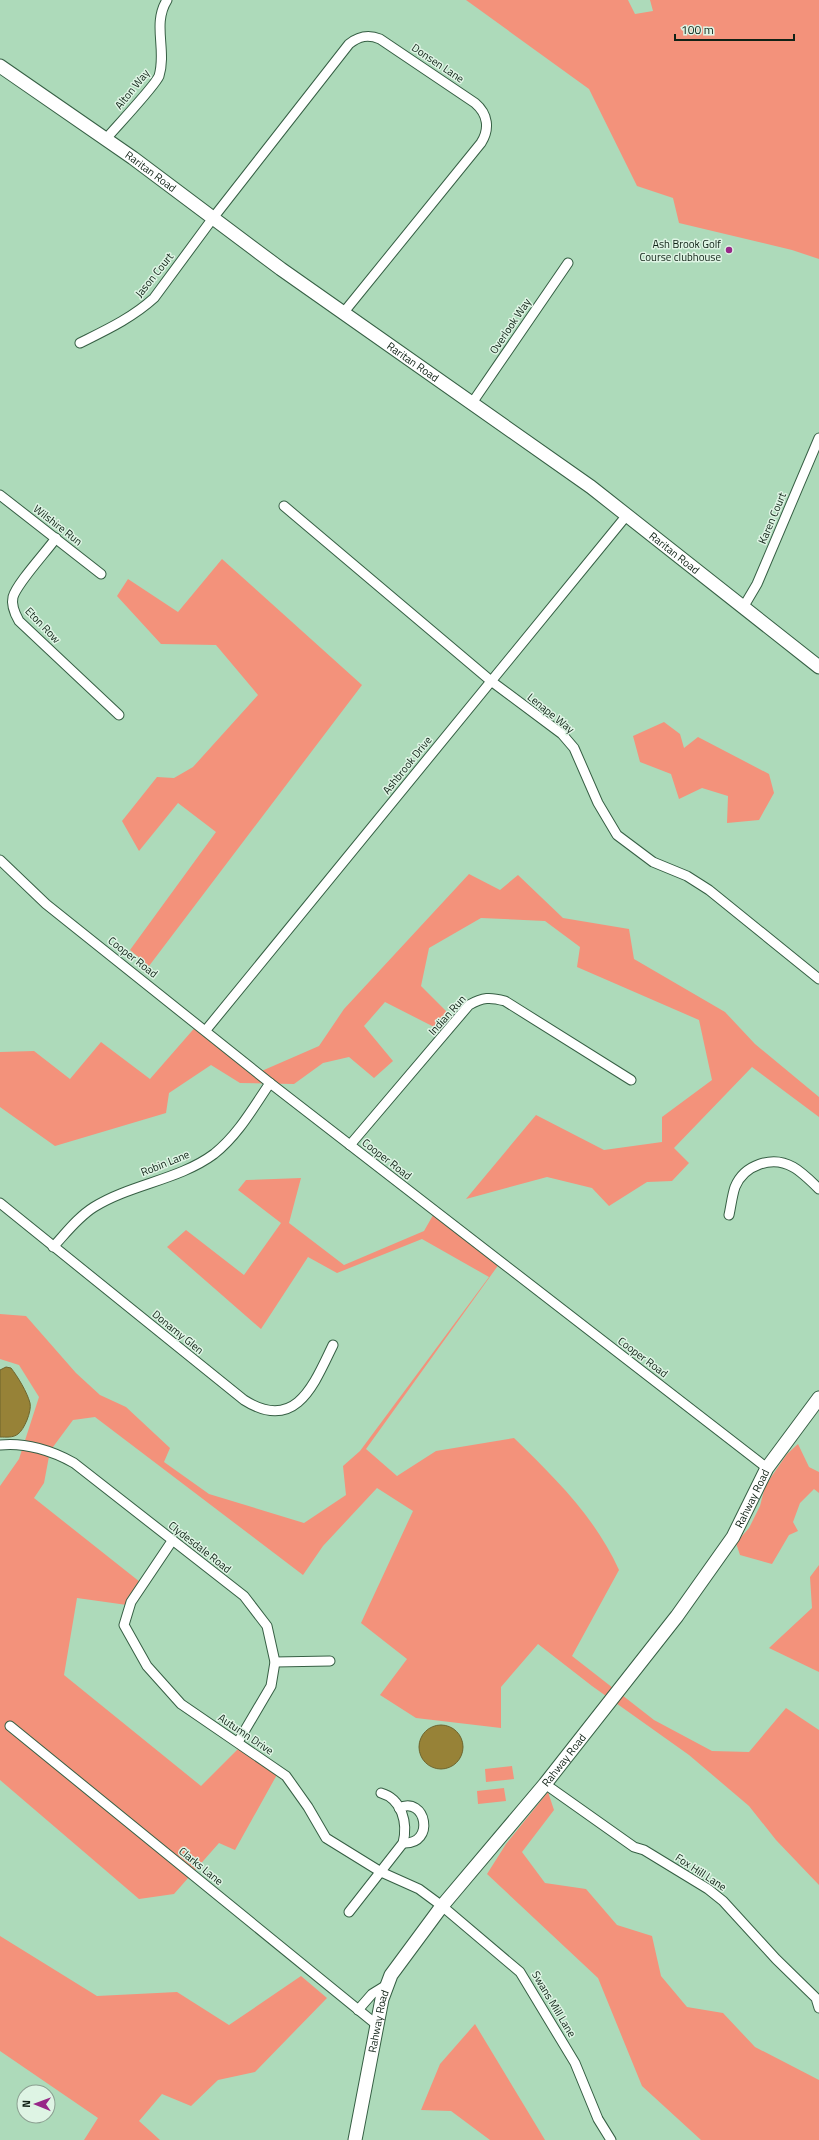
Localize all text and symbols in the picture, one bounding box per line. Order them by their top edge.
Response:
scale bar [675,16,794,42]
text: 100 m [681,20,714,39]
street label: Donsen Lane [409,40,468,87]
street label: Alton Way [111,65,154,112]
street label: Raritan Road [122,147,180,196]
place label: Ash Brook Golf Course clubhouse [639,236,721,265]
marker: Ash Brook Golf Course clubhouse [724,245,734,255]
street label: Jason Court [131,249,177,301]
street label: Overlook Way [485,294,535,357]
street label: Raritan Road [384,338,442,386]
street label: Karen Court [754,490,790,546]
street label: Wilshire Run [30,501,86,549]
street label: Raritan Road [646,528,703,578]
street label: Eton Row [22,603,65,647]
street label: Lenape Way [524,689,578,737]
street label: Ashbrook Drive [379,732,436,797]
street label: Cooper Road [105,933,161,982]
street label: Indian Run [425,991,469,1039]
street label: Cooper Road [359,1135,415,1184]
street label: Robin Lane [138,1146,192,1180]
street label: Donamy Glen [149,1306,207,1358]
street label: Cooper Road [615,1333,671,1381]
street label: Rahway Road [731,1466,773,1531]
street label: Clydesdale Road [165,1517,235,1577]
street label: Autumn Drive [215,1710,277,1759]
street label: Rahway Road [538,1730,590,1790]
street label: Clarks Lane [175,1843,227,1889]
street label: Fox Hill Lane [672,1849,730,1895]
street label: Swans Mill Lane [528,1968,580,2040]
street label: Rahway Road [364,1987,393,2054]
north arrow [16,2084,56,2124]
text: N [18,2100,34,2108]

